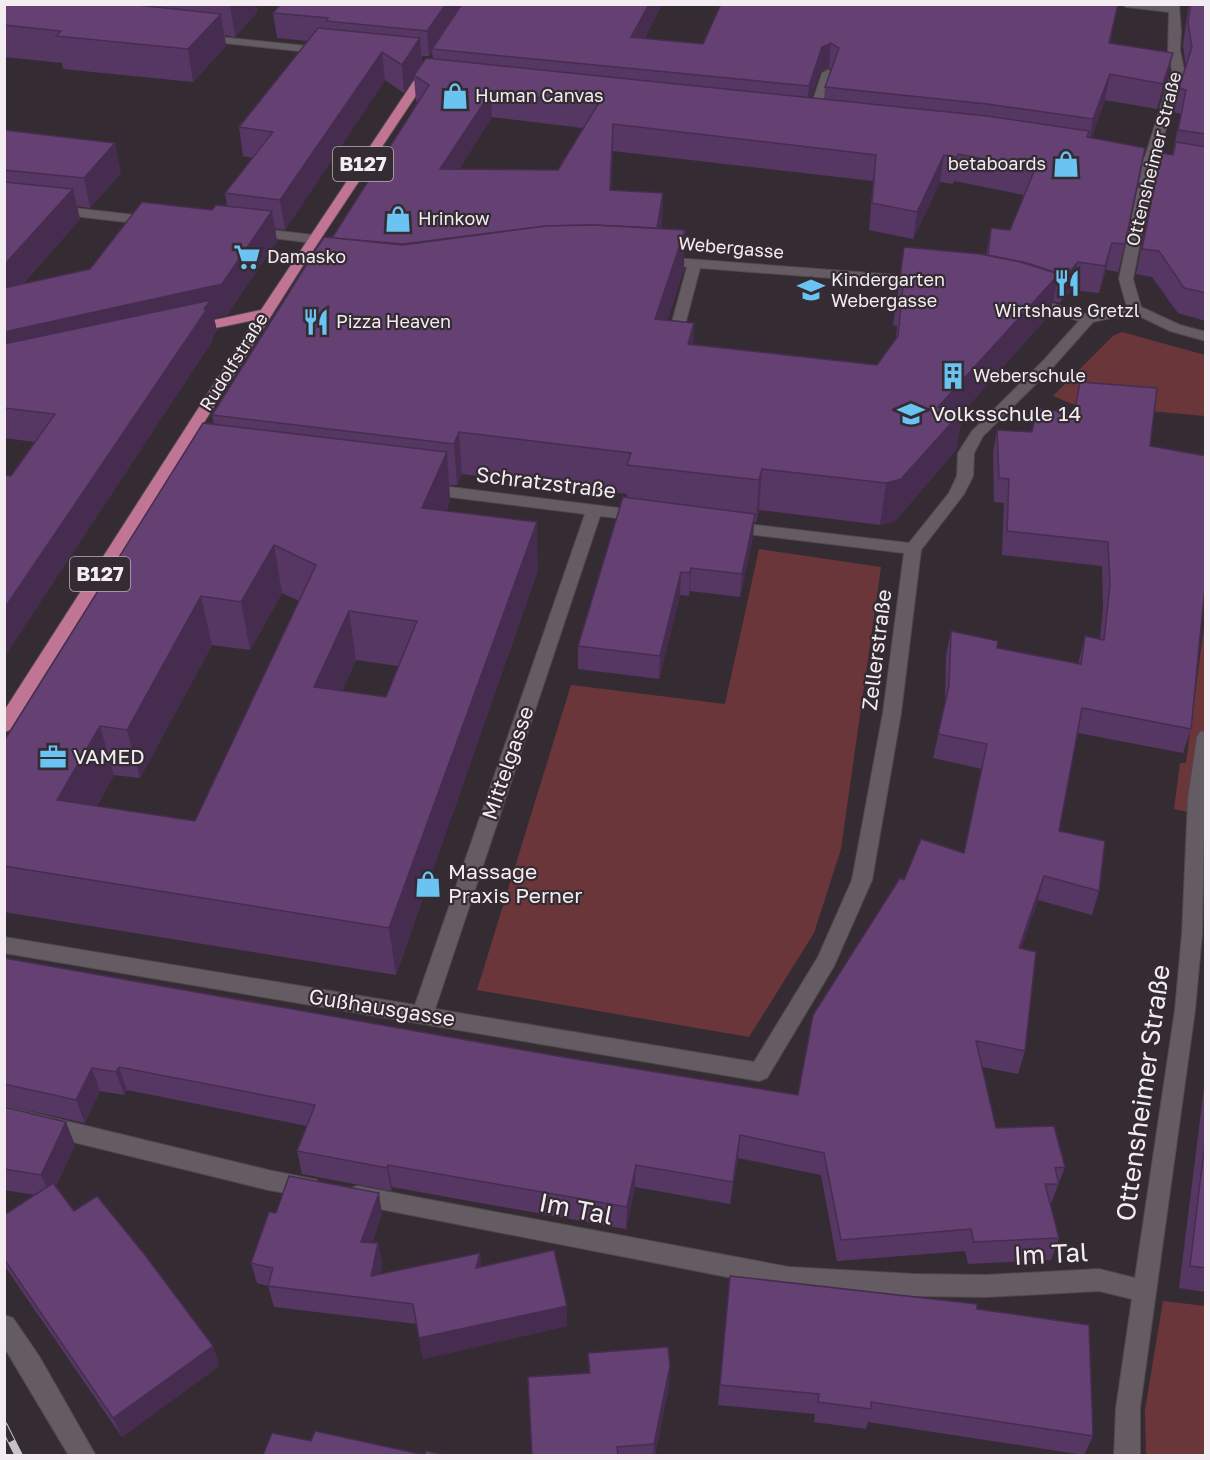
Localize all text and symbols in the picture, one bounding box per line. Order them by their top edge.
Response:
street label: Ottensheimer Straße [1121,69,1185,248]
shop icon: Human Canvas [440,81,470,111]
place label: Human Canvas [475,84,604,106]
road number: B127 [333,147,393,181]
shop icon: betaboards [1051,149,1081,179]
place label: betaboards [948,152,1046,174]
shop icon: Hrinkow [383,204,413,234]
place label: Hrinkow [418,207,490,229]
street label: Webergasse [677,231,785,263]
supermarket icon: Damasko [232,242,262,272]
place label: Damasko [267,245,346,267]
place label: Kindergarten Webergasse [831,268,945,311]
restaurant icon: Wirtshaus Gretzl [1052,268,1082,298]
school or university icon: Kindergarten Webergasse [796,275,826,305]
place label: Wirtshaus Gretzl [995,299,1140,321]
restaurant icon: Pizza Heaven [301,307,331,337]
street label: Rudolfstraße [194,308,272,414]
place label: Pizza Heaven [336,310,451,332]
building icon: Weberschule [938,361,968,391]
place label: Weberschule [973,364,1086,386]
school or university icon: Volksschule 14 [896,399,926,429]
place label: Volksschule 14 [931,400,1081,426]
street label: Schratzstraße [475,461,618,503]
road number: B127 [70,557,130,591]
street label: Zellerstraße [856,588,896,712]
street label: Mittelgasse [476,703,539,823]
office icon: VAMED [38,742,68,772]
place label: VAMED [73,743,145,769]
place label: Massage Praxis Perner [448,858,582,908]
shop icon: Massage Praxis Perner [413,869,443,899]
street label: Ottensheimer Straße [1109,963,1176,1223]
street label: Gußhausgasse [307,983,457,1031]
street label: Im Tal [537,1186,616,1231]
street label: Im Tal [1013,1236,1089,1271]

